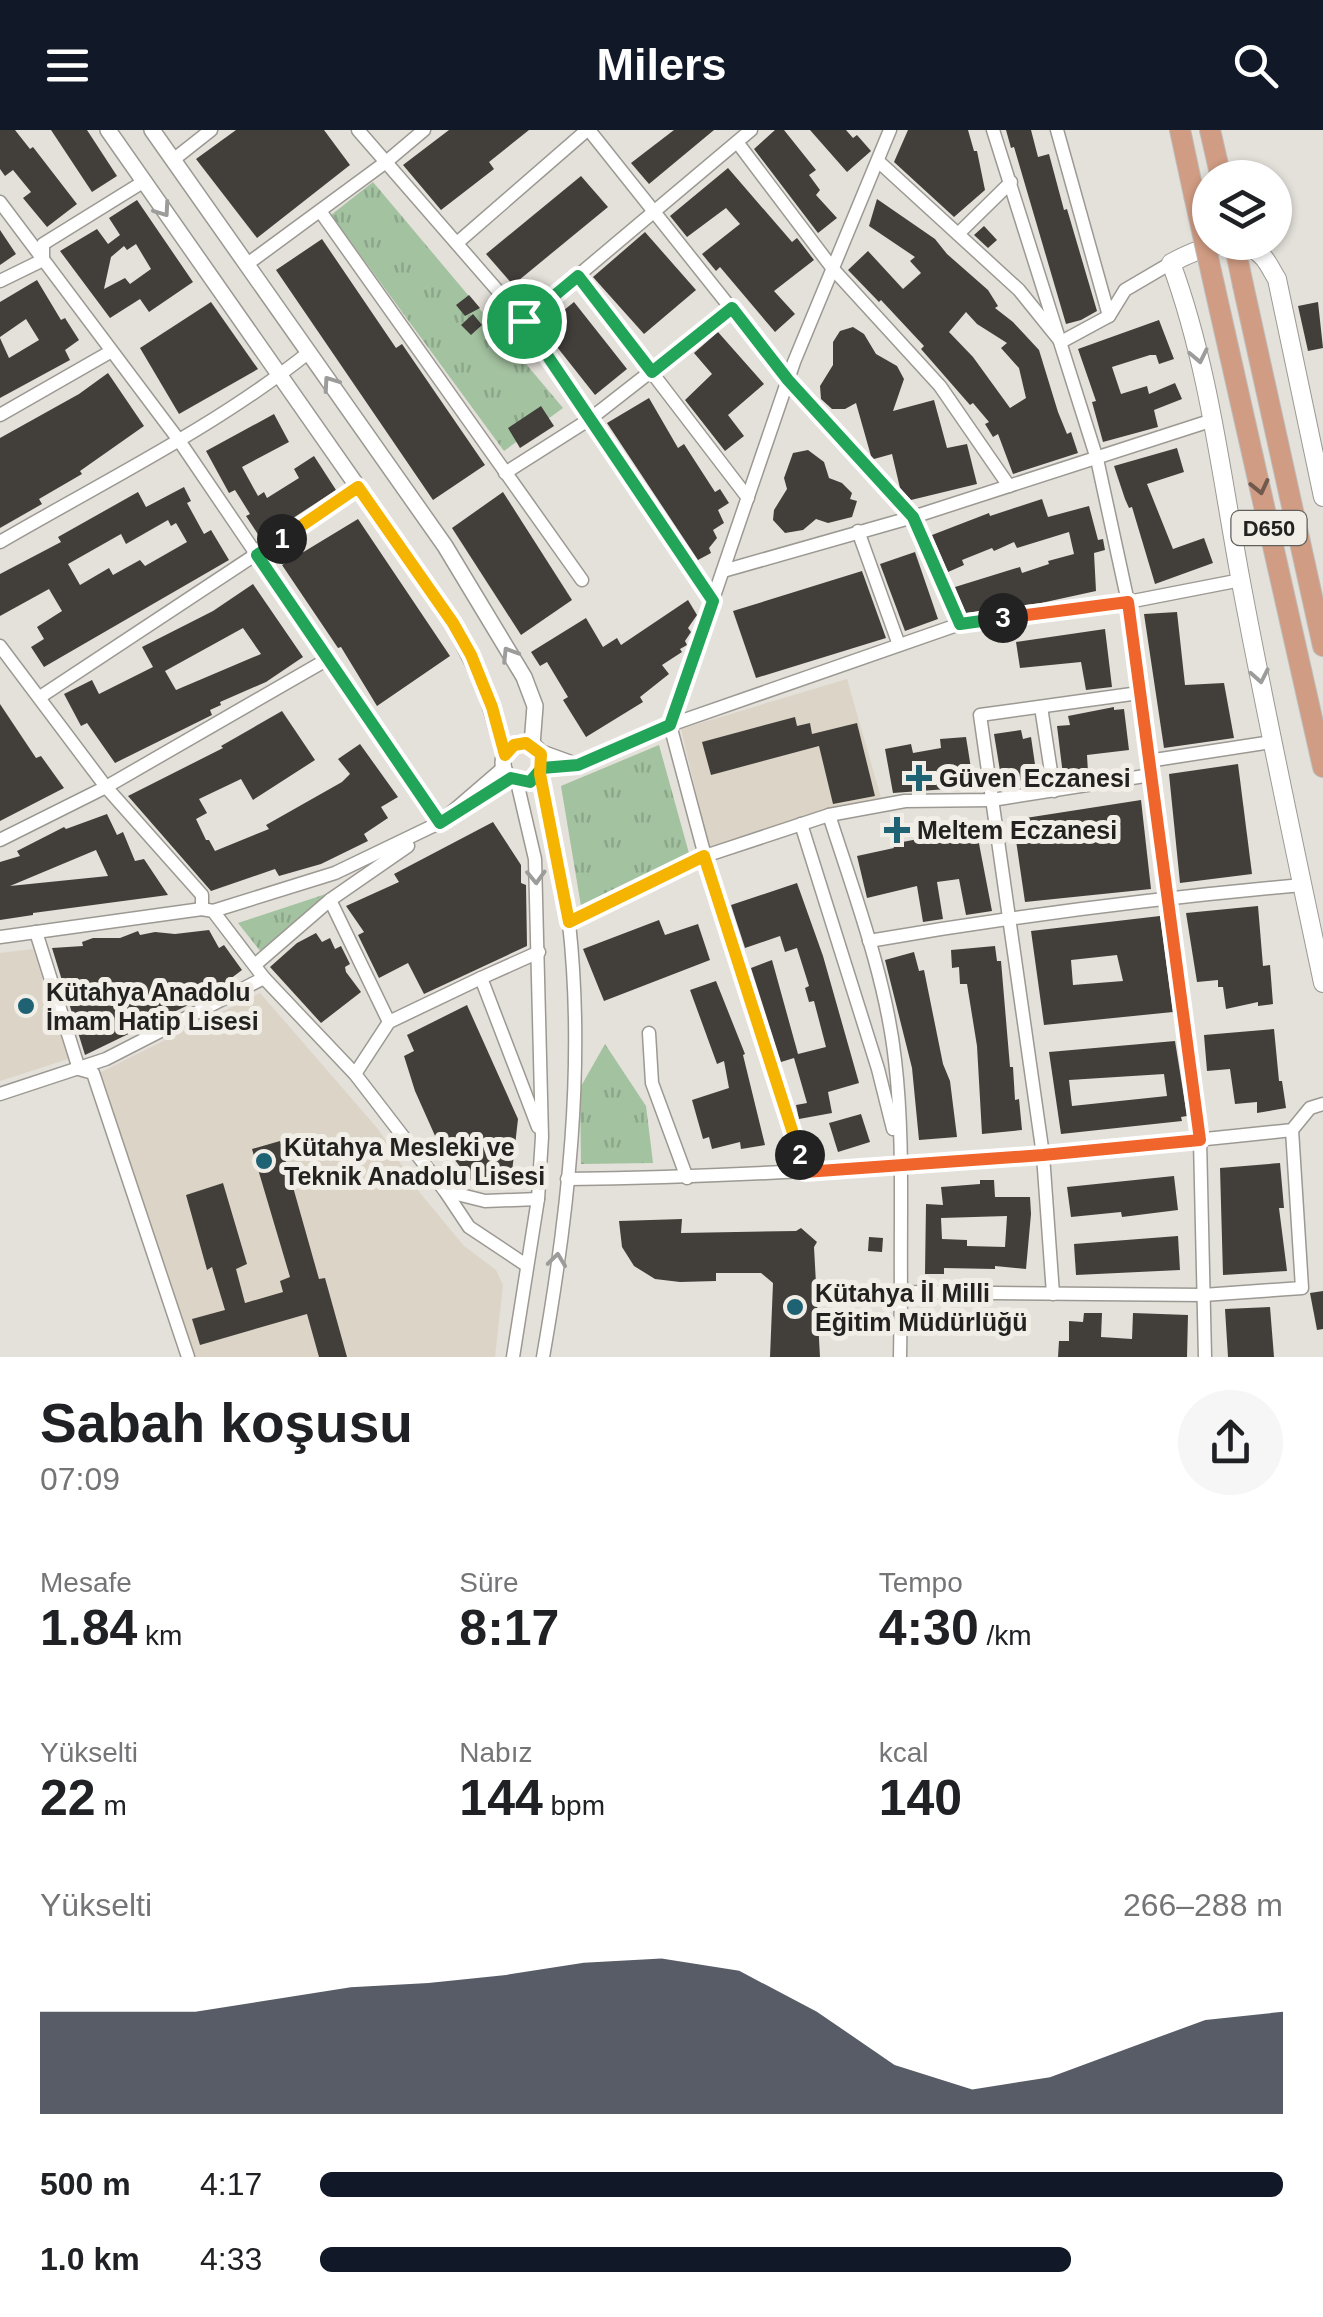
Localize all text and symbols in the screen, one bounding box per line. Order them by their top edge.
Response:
icon: menu [40,38,95,93]
icon: search [1228,38,1283,93]
text: Milers [596,39,727,90]
map controls [1192,160,1292,260]
button: layers [1192,160,1292,260]
one-way arrow [151,199,169,218]
pin [482,279,567,364]
icon: arrive [497,294,552,349]
one-way arrow [1187,347,1208,364]
one-way arrow [324,376,342,395]
one-way arrow [1248,478,1269,495]
road number: D650 [1232,511,1306,545]
pin: 1 [257,514,307,564]
text: 1 [274,523,290,554]
pin: 3 [978,593,1028,643]
text: 3 [995,602,1011,633]
one-way arrow [503,647,522,665]
one-way arrow [1248,667,1269,684]
place label: Güven Eczanesi [939,764,1131,792]
marker: Güven Eczanesi [908,767,930,789]
place label: Meltem Eczanesi [917,816,1117,844]
marker: Meltem Eczanesi [886,819,908,841]
one-way arrow [525,869,546,885]
place label: Kütahya Anadolu İmam Hatip Lisesi [46,978,259,1035]
marker: Kütahya Anadolu İmam Hatip Lisesi [15,995,37,1017]
pin: 2 [775,1130,825,1180]
place label: Kütahya Mesleki ve Teknik Anadolu Lisesi [284,1133,545,1190]
text: 2 [792,1139,808,1170]
marker: Kütahya Mesleki ve Teknik Anadolu Lisesi [253,1150,275,1172]
one-way arrow [546,1252,567,1268]
place label: Kütahya İl Milli Eğitim Müdürlüğü [815,1279,1027,1336]
marker: Kütahya İl Milli Eğitim Müdürlüğü [784,1296,806,1318]
button: share [1178,1390,1283,1495]
text: Sabah koşusu [40,1392,413,1454]
text: 07:09 [40,1461,120,1497]
text: Mesafe [40,1567,132,1598]
text: Süre [459,1567,518,1598]
text: Tempo [879,1567,963,1598]
text: 1.84 [40,1600,137,1656]
text: 8:17 [459,1600,559,1656]
text: 4:30 [879,1600,979,1656]
text: km [137,1620,182,1651]
text: /km [979,1620,1032,1651]
text: Yükselti [40,1737,138,1768]
text: Nabız [459,1737,532,1768]
text: kcal [879,1737,928,1768]
text: 22 [40,1770,96,1826]
text: 144 [459,1770,543,1826]
text: 140 [879,1770,962,1826]
text: m [96,1790,127,1821]
text: bpm [543,1790,605,1821]
text: Yükselti [40,1887,152,1923]
text: 266–288 m [1123,1887,1283,1923]
text: 500 m [40,2166,131,2202]
text: 4:17 [200,2166,262,2202]
text: 1.0 km [40,2241,140,2277]
text: 4:33 [200,2241,262,2277]

